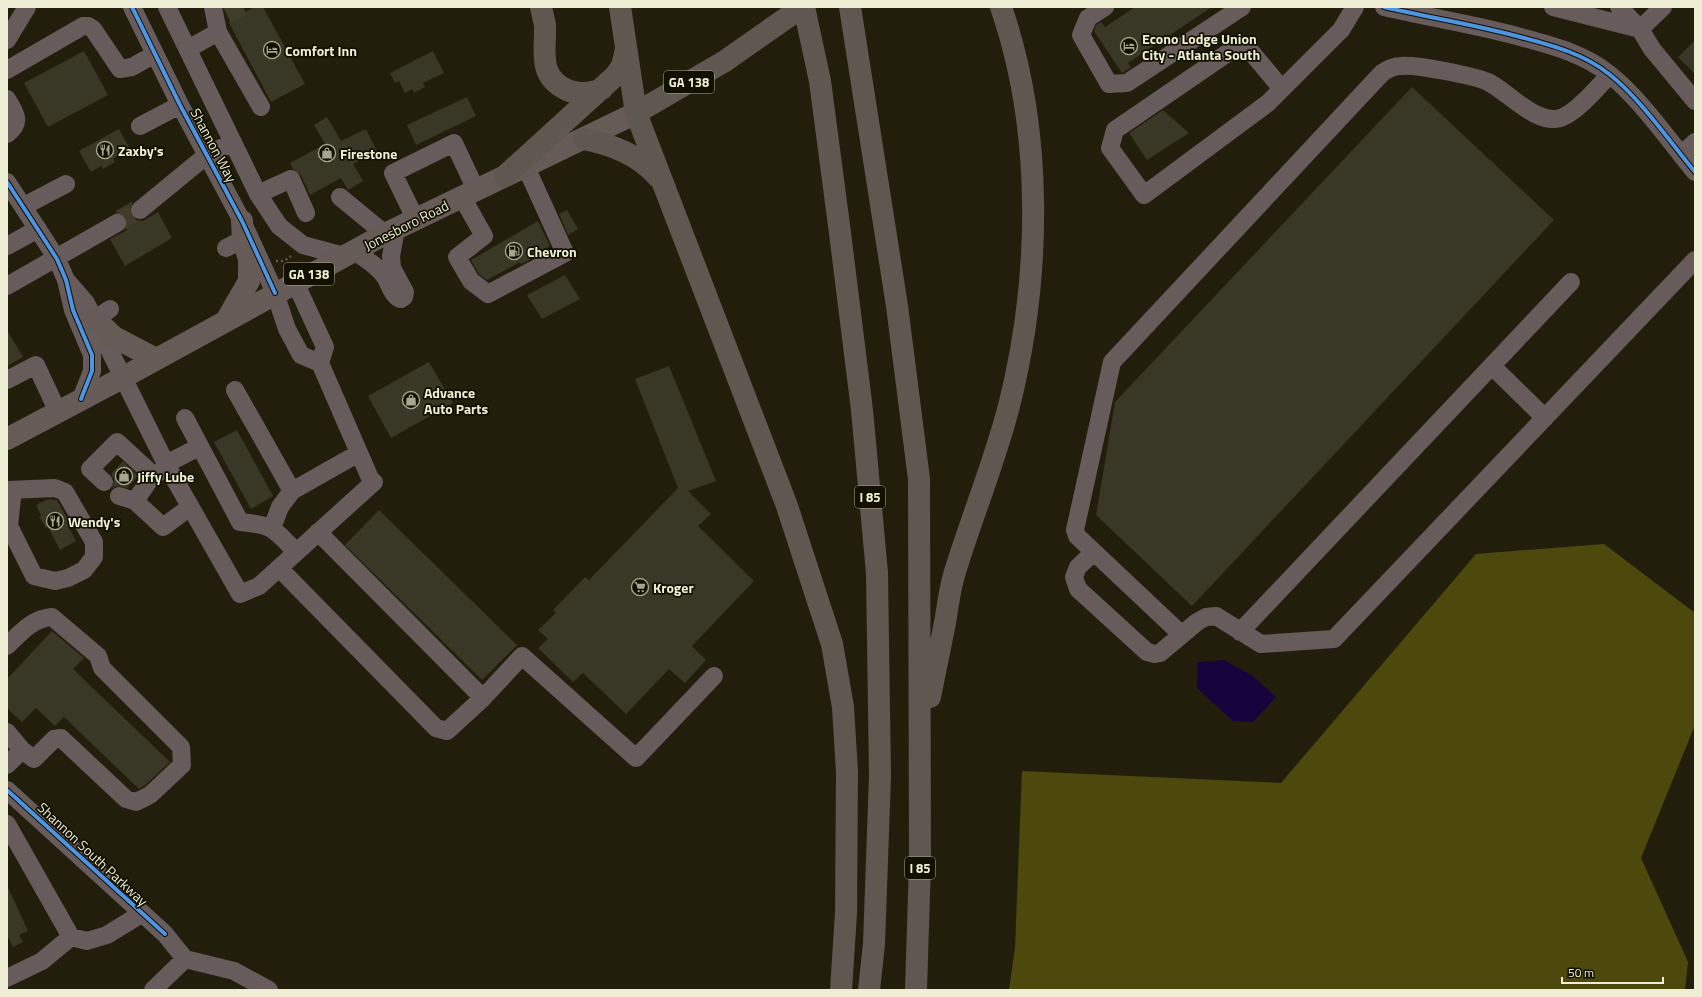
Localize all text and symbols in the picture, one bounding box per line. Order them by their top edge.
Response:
place label: Econo Lodge Union City - Atlanta South [1142,28,1260,65]
hotel icon: Econo Lodge Union City - Atlanta South [1119,36,1139,56]
hotel icon: Comfort Inn [262,40,282,60]
place label: Comfort Inn [285,40,357,61]
road number: GA 138 [664,71,714,93]
street label: Shannon Way [186,104,242,186]
restaurant icon: Zaxby's [95,140,115,160]
place label: Zaxby's [118,140,164,161]
shop icon: Firestone [317,143,337,163]
place label: Firestone [340,143,397,164]
street label: Jonesboro Road [360,195,452,255]
fuel station icon: Chevron [504,241,524,261]
place label: Chevron [527,241,577,262]
road number: GA 138 [284,263,334,285]
place label: Advance Auto Parts [424,382,488,419]
shop icon: Advance Auto Parts [401,390,421,410]
shop icon: Jiffy Lube [114,466,134,486]
place label: Jiffy Lube [137,466,194,487]
road number: I 85 [855,486,885,508]
restaurant icon: Wendy's [45,511,65,531]
place label: Wendy's [68,511,121,532]
supermarket icon: Kroger [630,577,650,597]
place label: Kroger [653,577,694,598]
street label: Shannon South Parkway [33,797,153,911]
road number: I 85 [905,857,935,879]
scale bar [1562,959,1663,985]
text: 50 m [1568,963,1594,982]

